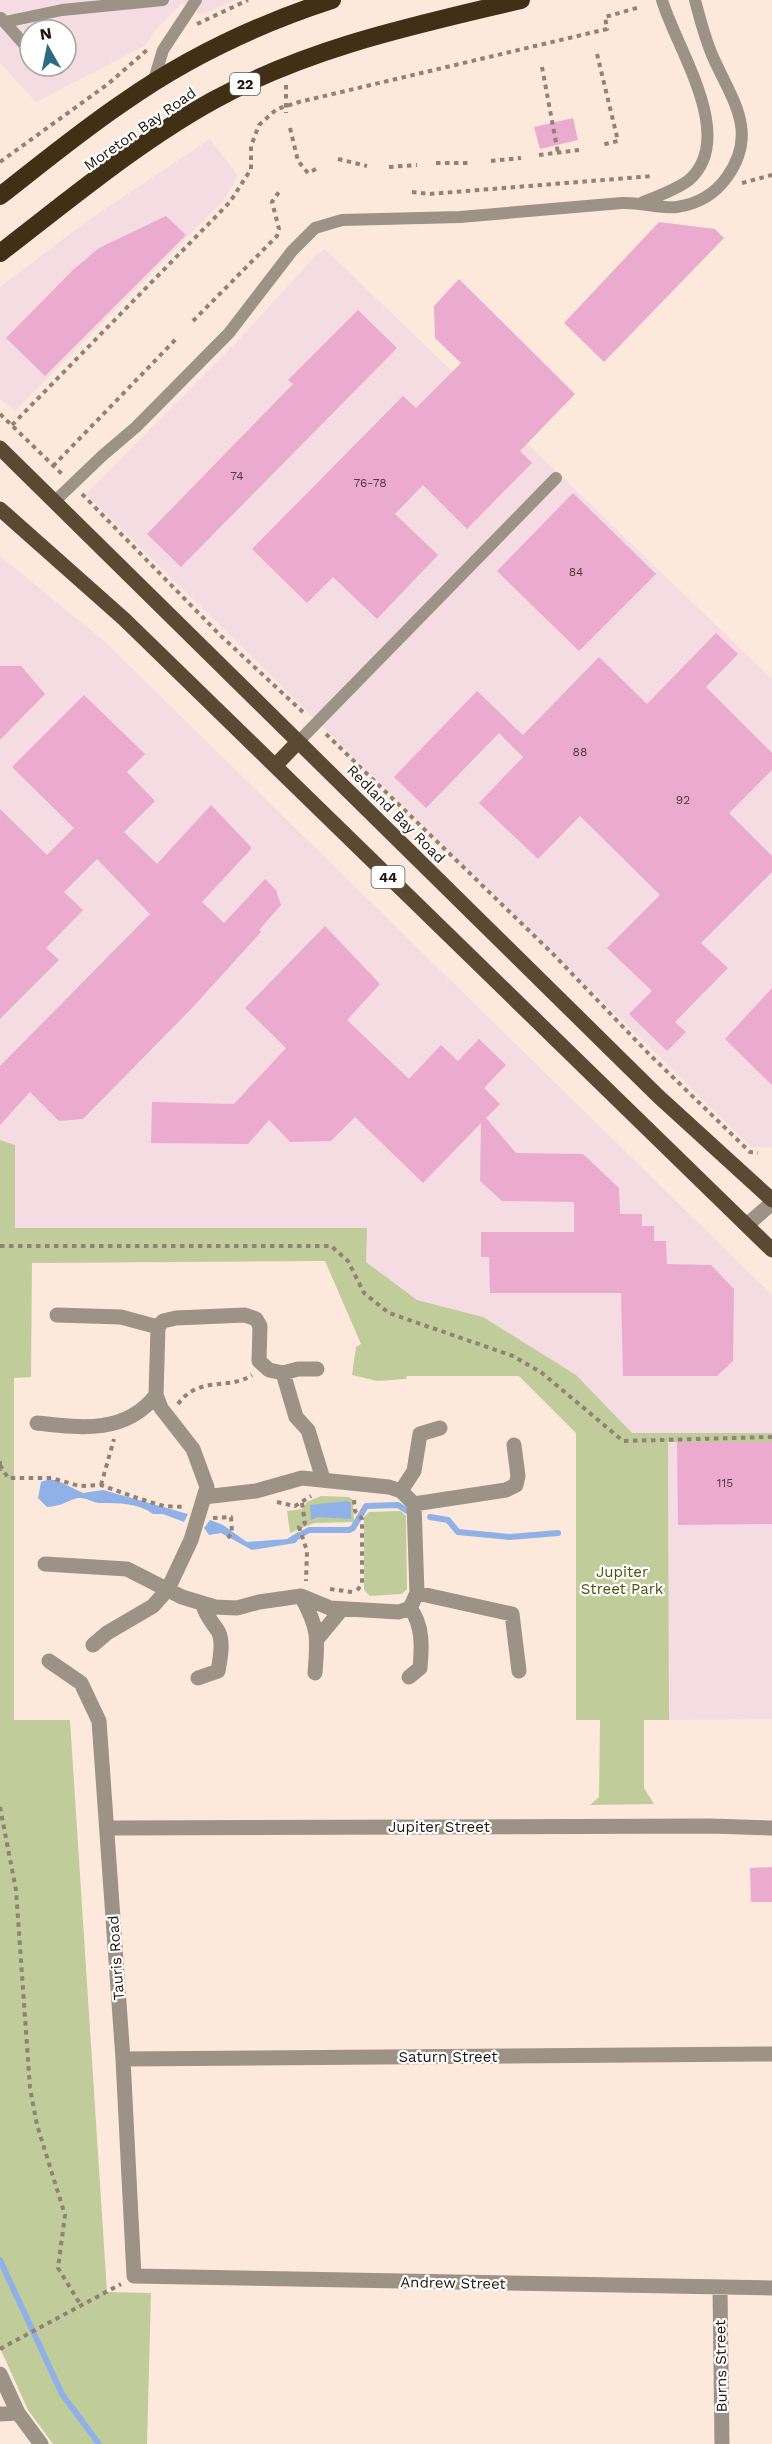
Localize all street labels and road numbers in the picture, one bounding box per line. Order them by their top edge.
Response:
road number: 22 [230,73,260,95]
street label: Moreton Bay Road [81,84,199,174]
street label: Redland Bay Road [343,761,449,867]
road number: 44 [372,866,404,888]
street label: Jupiter Street [388,1818,491,1836]
street label: Tauris Road [104,1915,128,2001]
street label: Saturn Street [399,2048,498,2066]
street label: Andrew Street [400,2273,507,2293]
street label: Burns Street [711,2319,731,2412]

